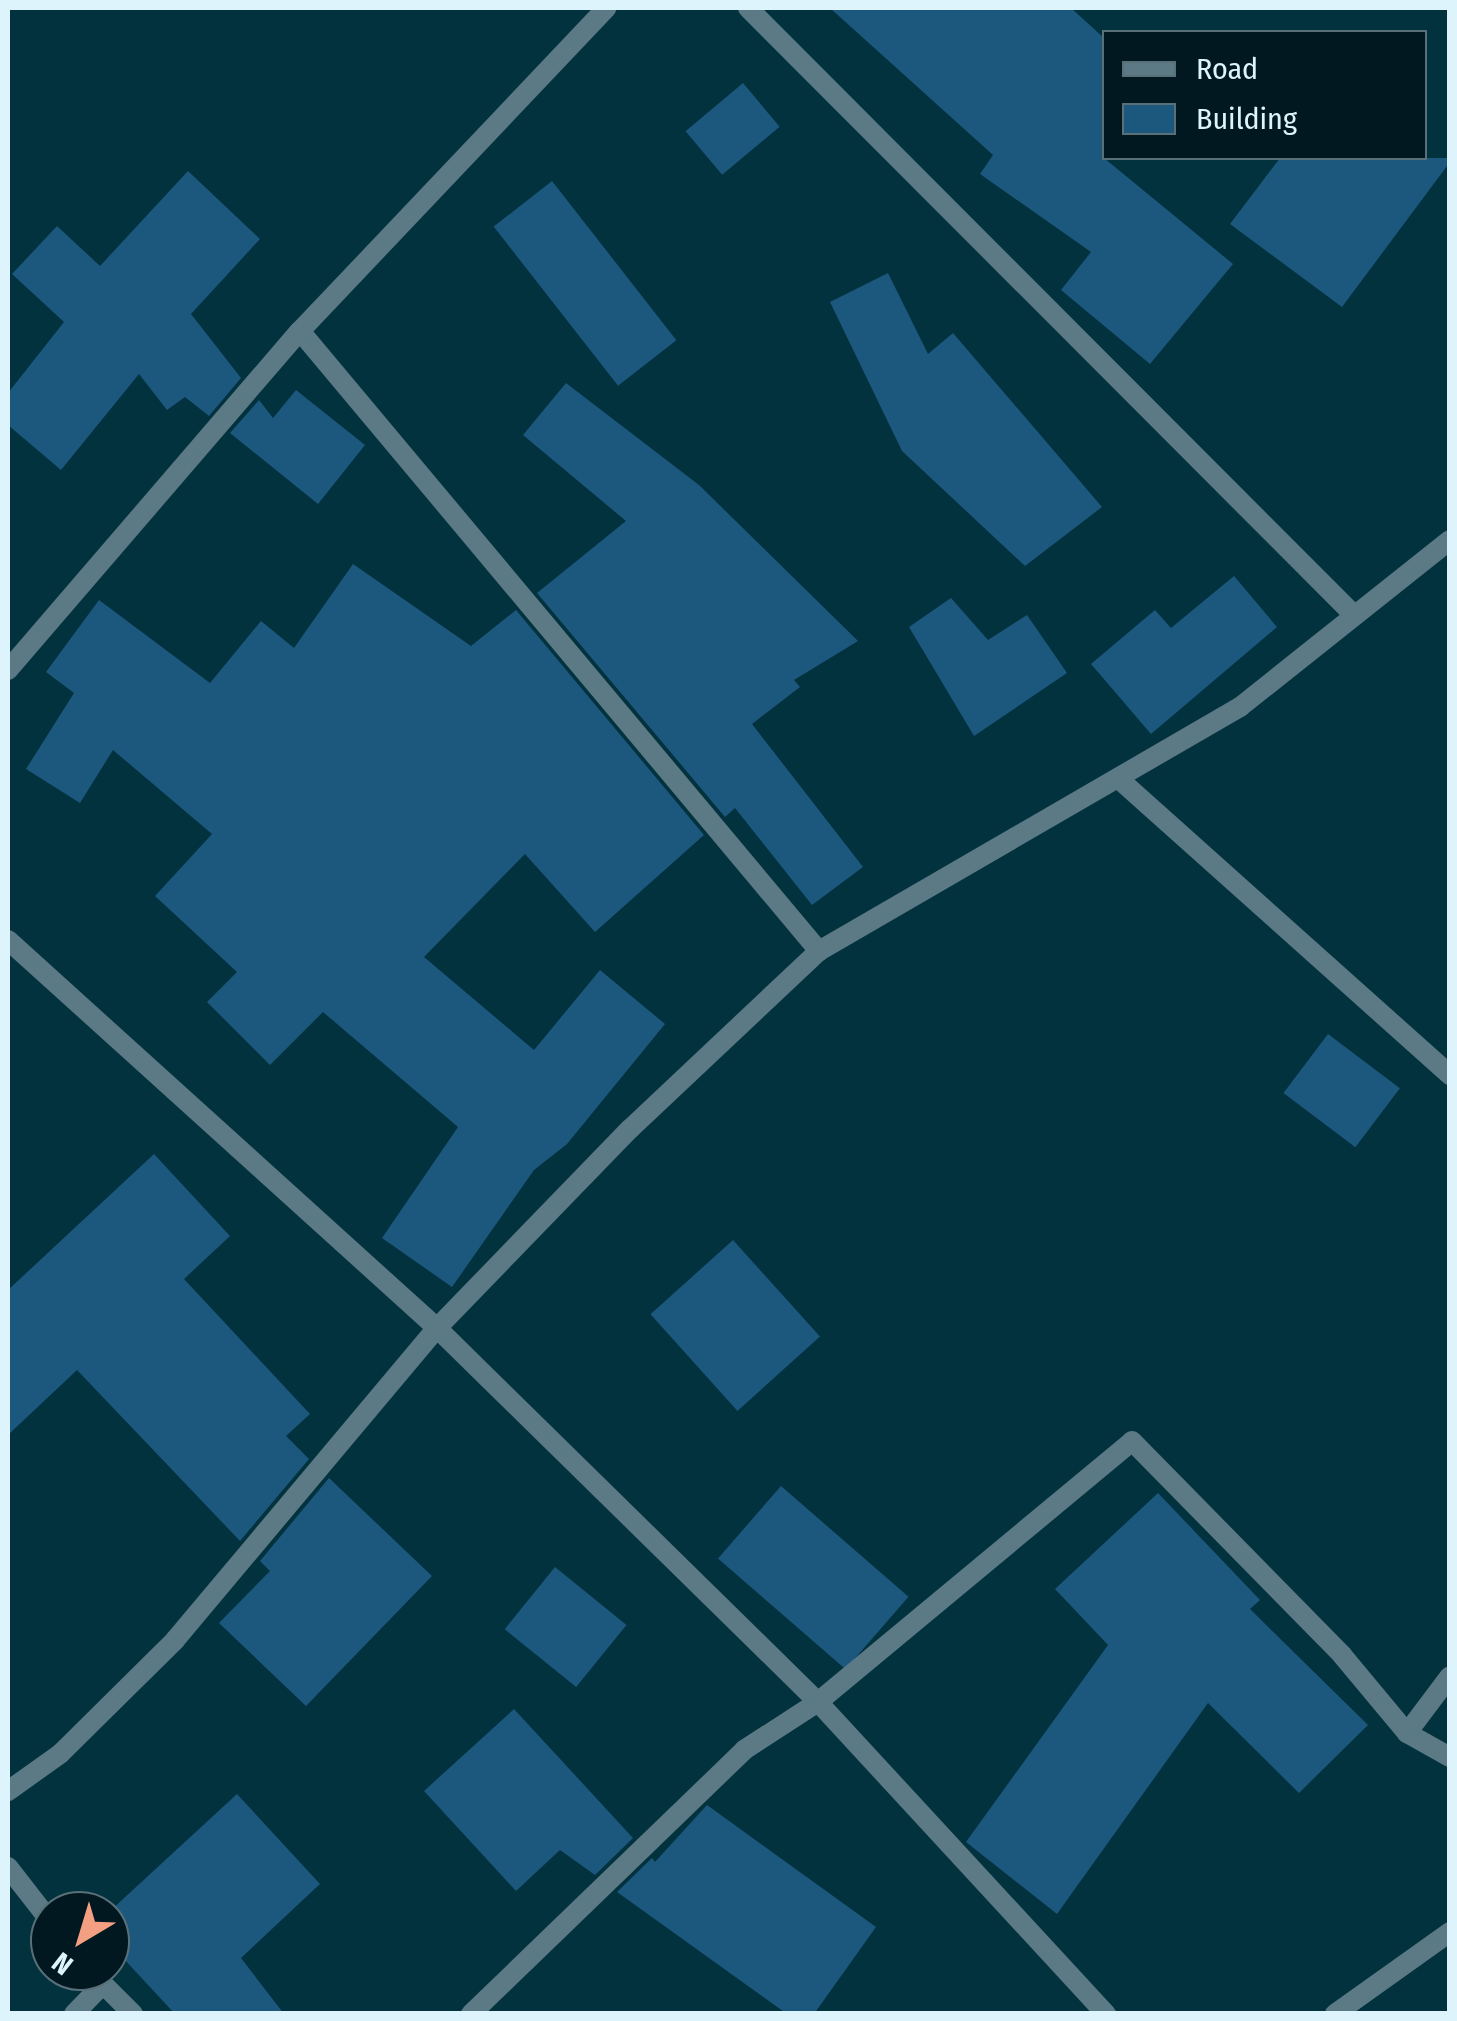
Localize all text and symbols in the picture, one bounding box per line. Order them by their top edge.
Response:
legend [1102,30,1427,160]
text: Road [1196,51,1258,87]
text: Building [1196,101,1297,137]
north arrow [30,1891,130,1991]
text: N [46,1945,79,1982]

